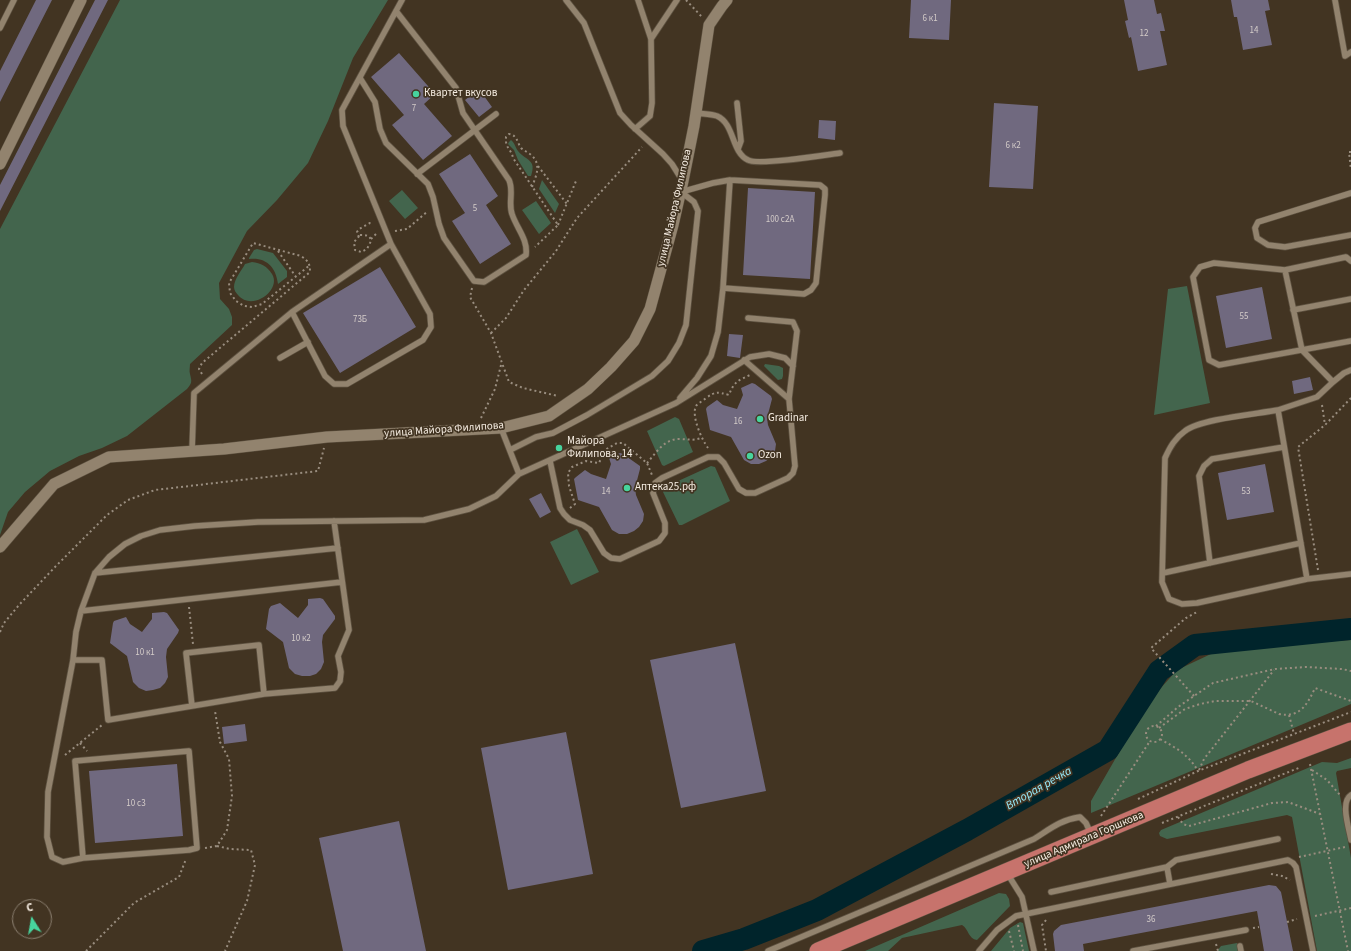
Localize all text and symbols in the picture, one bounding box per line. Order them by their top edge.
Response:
house number: 6 к1 [922,14,938,24]
house number: 14 [1250,26,1258,36]
house number: 12 [1140,29,1148,39]
place label: Квартет вкусов [424,87,497,101]
marker: Квартет вкусов [411,89,421,99]
house number: 7 [412,104,416,114]
house number: 6 к2 [1005,141,1021,151]
street label: улица Майора Филипова [655,148,695,268]
house number: 5 [473,204,477,214]
house number: 100 с2А [766,215,794,225]
house number: 55 [1240,312,1248,322]
house number: 73Б [353,315,367,325]
place label: Gradinar [768,412,808,426]
marker: Gradinar [755,414,765,424]
house number: 16 [734,417,742,427]
street label: улица Майора Филипова [384,419,504,441]
place label: Майора Филипова, 14 [567,435,632,461]
marker: Майора Филипова, 14 [554,443,564,453]
place label: Ozon [758,449,782,463]
marker: Ozon [745,451,755,461]
place label: Аптека25.рф [635,481,696,495]
marker: Аптека25.рф [622,483,632,493]
house number: 14 [602,487,610,497]
house number: 53 [1242,487,1250,497]
house number: 10 к2 [291,634,311,644]
house number: 10 к1 [135,648,155,658]
water label: Вторая речка [1003,764,1075,814]
house number: 10 с3 [126,799,146,809]
street label: улица Адмирала Горшкова [1022,809,1146,871]
north arrow [12,899,52,939]
text: С [25,900,34,916]
house number: 36 [1147,915,1155,925]

